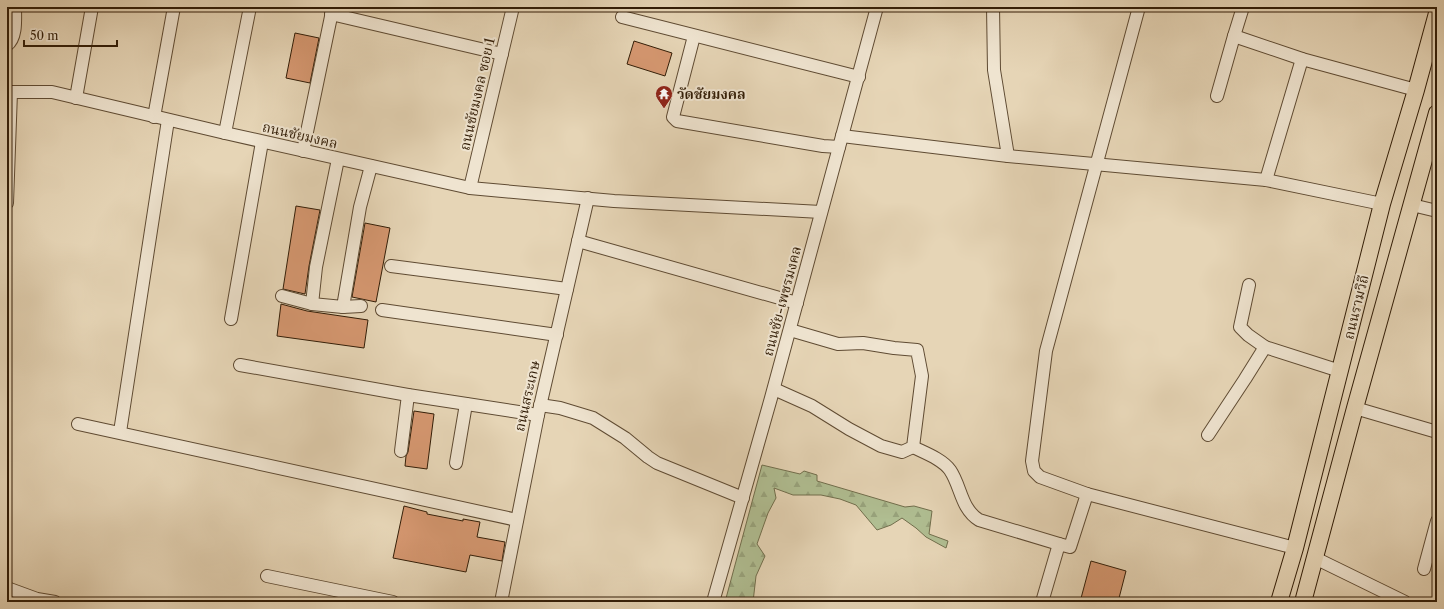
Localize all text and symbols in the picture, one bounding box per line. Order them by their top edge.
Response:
scale bar [24,22,117,48]
text: 50 m [30,28,59,43]
street label: ถนนชัยมงคล ซอย 1 [455,36,499,152]
temple icon: วัดชัยมงคล [654,84,674,109]
place label: วัดชัยมงคล [677,85,746,103]
street label: ถนนชัยมงคล [261,118,339,152]
street label: ถนนชัย-เพชรมงคล [759,244,805,358]
street label: ถนนรามวิถี [1339,273,1373,341]
street label: ถนนสระเกษ [510,358,544,433]

